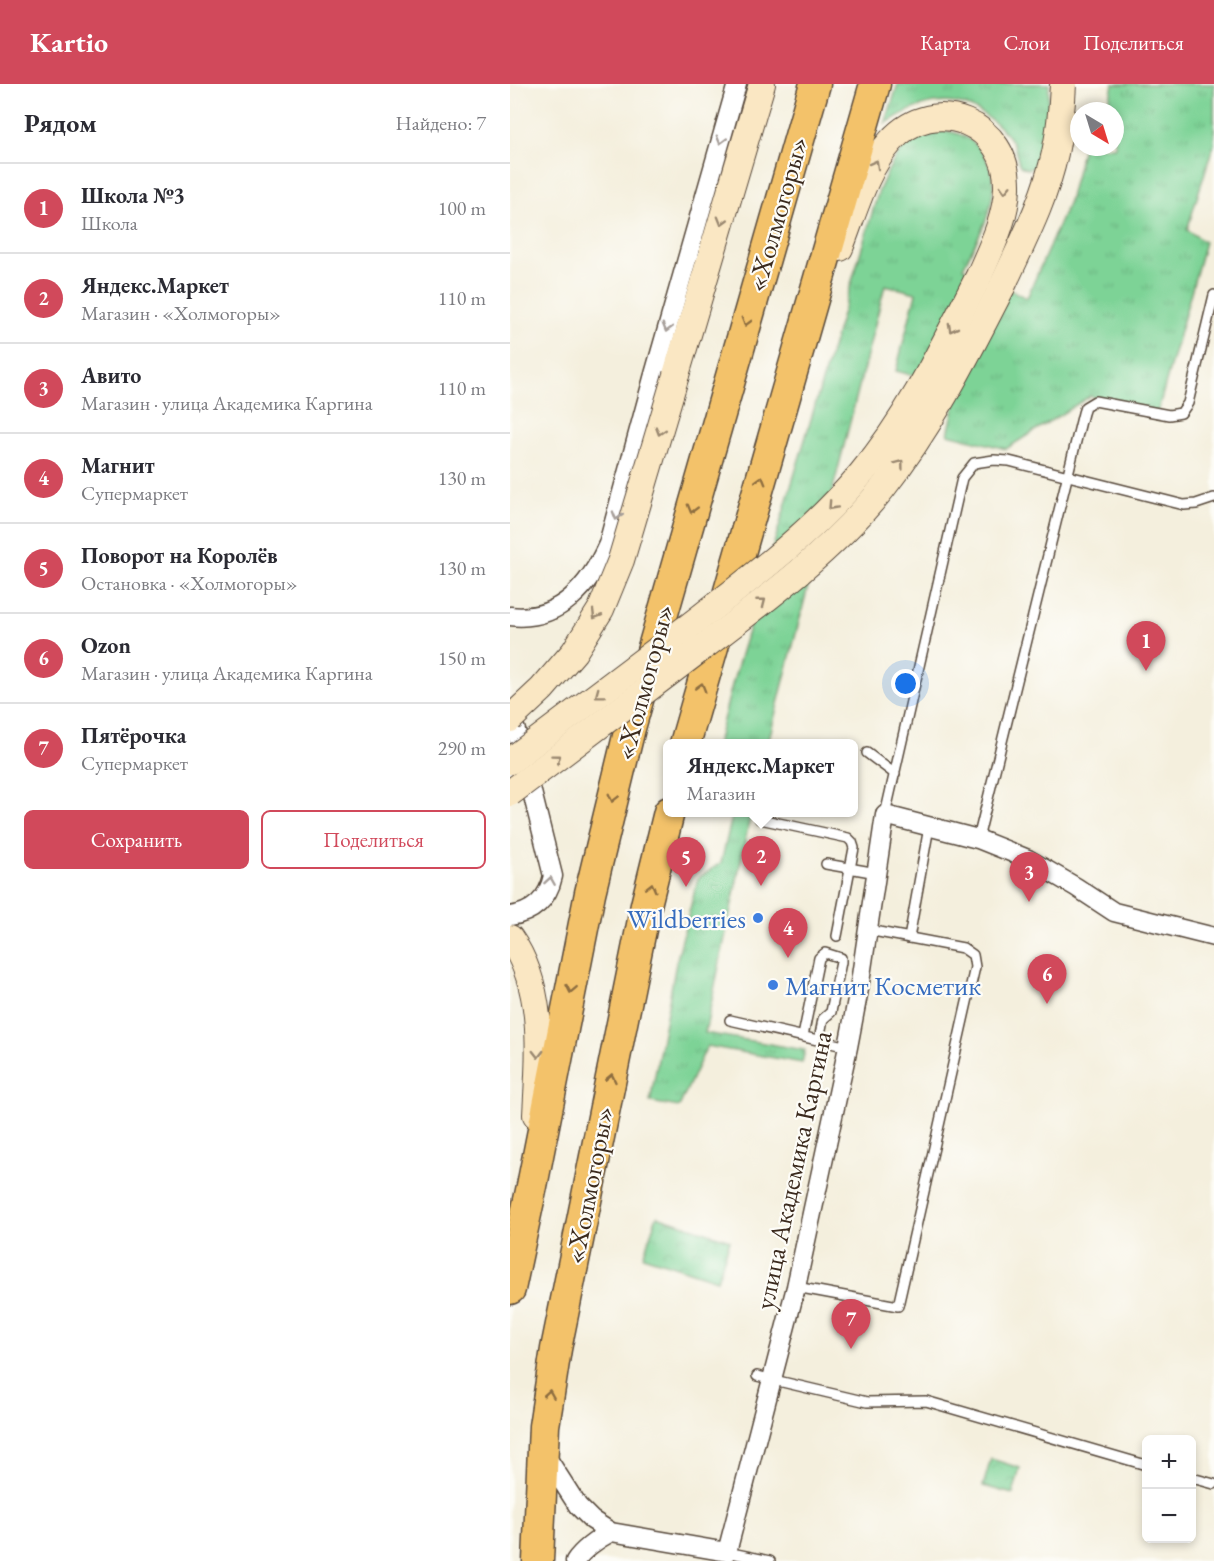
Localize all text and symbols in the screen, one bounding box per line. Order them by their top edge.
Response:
text: Kartio [30,24,108,60]
text: Карта [920,29,970,56]
text: Слои [1003,29,1050,56]
text: Поделиться [1083,29,1184,56]
north arrow [1070,102,1124,156]
text: Рядом [24,106,97,140]
text: Найдено: 7 [395,110,486,136]
street label: «Холмогоры» [738,132,816,296]
one-way arrow [716,134,728,145]
one-way arrow [868,160,879,170]
text: Школа №3 [81,181,185,210]
one-way arrow [999,185,1012,194]
text: 1 [38,195,49,221]
text: 100 m [438,195,486,221]
text: Школа [81,210,138,236]
one-way arrow [717,215,729,226]
text: Яндекс.Маркет [81,271,229,300]
text: 2 [38,285,49,311]
text: 110 m [438,285,486,311]
text: Магазин · «Холмогоры» [81,300,281,326]
one-way arrow [741,316,753,327]
one-way arrow [948,321,960,332]
one-way arrow [662,322,674,333]
text: Авито [81,361,141,390]
text: 3 [38,375,49,401]
text: 110 m [438,375,486,401]
text: Магазин · улица Академика Каргина [81,390,373,416]
one-way arrow [655,425,667,436]
text: Магнит [81,451,155,480]
one-way arrow [892,460,903,471]
text: 4 [38,465,49,491]
text: 130 m [438,465,486,491]
one-way arrow [754,475,766,485]
text: Супермаркет [81,480,188,506]
one-way arrow [828,499,839,509]
one-way arrow [687,503,699,514]
one-way arrow [612,510,624,521]
text: Поворот на Королёв [81,541,278,570]
text: 5 [38,555,49,581]
text: 130 m [438,555,486,581]
text: Остановка · «Холмогоры» [81,570,298,596]
one-way arrow [755,598,766,609]
street label: «Холмогоры» [606,600,682,764]
one-way arrow [592,609,604,619]
pin: 1 [1126,622,1166,671]
text: Ozon [81,631,131,660]
text: 6 [38,645,49,671]
text: 150 m [438,645,486,671]
text: Магазин · улица Академика Каргина [81,660,373,686]
your location [891,669,920,698]
one-way arrow [694,682,706,693]
one-way arrow [594,687,605,698]
text: Пятёрочка [81,721,186,750]
text: 7 [38,735,49,761]
text: 290 m [438,735,486,761]
popup [663,739,858,817]
text: Супермаркет [81,750,188,776]
text: Яндекс.Маркет [687,751,834,780]
one-way arrow [550,754,561,765]
text: Магазин [687,780,756,806]
one-way arrow [607,793,620,803]
button: Сохранить [24,810,249,869]
button: Поделиться [261,810,486,869]
pin: 2 [742,836,780,886]
pin: 5 [666,838,705,887]
pin: 3 [1010,852,1048,902]
one-way arrow [543,876,556,886]
one-way arrow [643,882,656,892]
place label: Wildberries [627,901,746,936]
pin: 4 [768,908,808,958]
marker: Wildberries [751,911,765,925]
pin: 6 [1028,954,1066,1004]
place label: Магнит Косметик [785,968,981,1003]
marker: Магнит Косметик [766,978,780,992]
one-way arrow [565,983,578,993]
street label: улица Академика Каргина [746,1027,840,1313]
one-way arrow [532,1049,544,1058]
one-way arrow [603,1073,616,1083]
street label: «Холмогоры» [557,1103,621,1267]
pin: 7 [832,1300,870,1349]
one-way arrow [542,1389,554,1398]
map controls [1142,1435,1196,1543]
button: + [1142,1435,1196,1489]
button: − [1142,1489,1196,1543]

